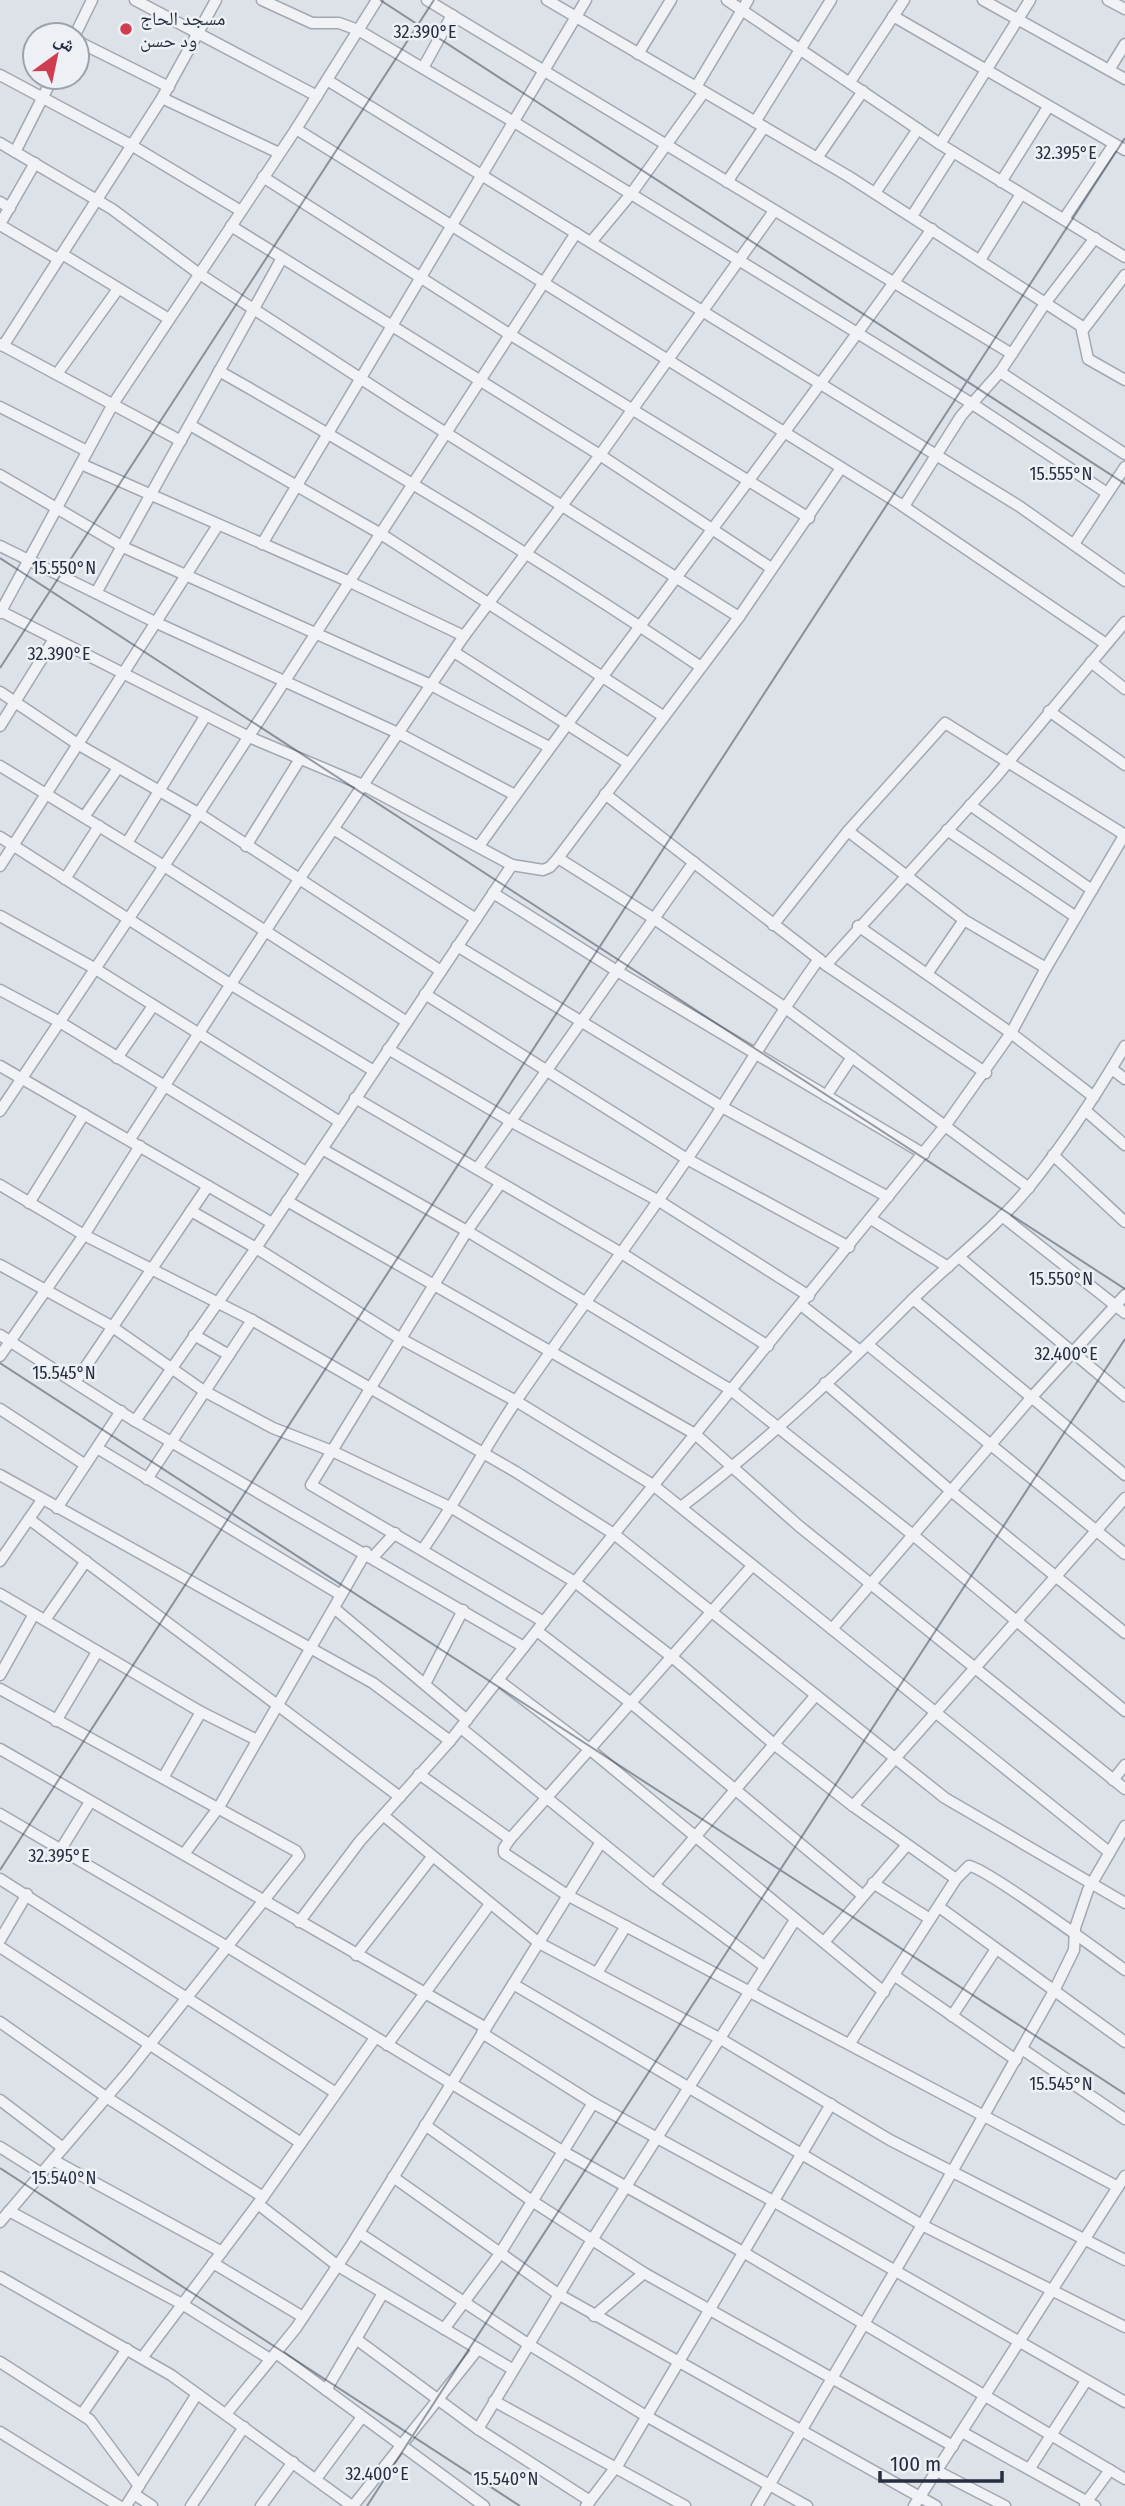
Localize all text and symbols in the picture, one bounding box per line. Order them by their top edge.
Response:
place label: مسجد الحاج ود حسن [140,7,225,52]
north arrow [21,21,91,91]
marker: مسجد الحاج ود حسن [118,21,134,37]
text: 32.390°E [394,21,456,43]
text: ش [50,27,80,57]
text: 32.395°E [1035,142,1097,164]
text: 15.555°N [1029,463,1093,485]
text: 15.550°N [32,557,96,579]
text: 32.390°E [28,643,90,665]
text: 15.550°N [1029,1268,1093,1290]
text: 32.400°E [1034,1343,1098,1365]
text: 15.545°N [32,1362,96,1384]
text: 32.395°E [28,1845,90,1867]
text: 15.545°N [1029,2073,1093,2095]
text: 15.540°N [32,2167,97,2189]
scale bar [880,2440,1002,2484]
text: 100 m [890,2451,941,2477]
text: 32.400°E [345,2463,409,2485]
text: 15.540°N [474,2468,539,2490]

